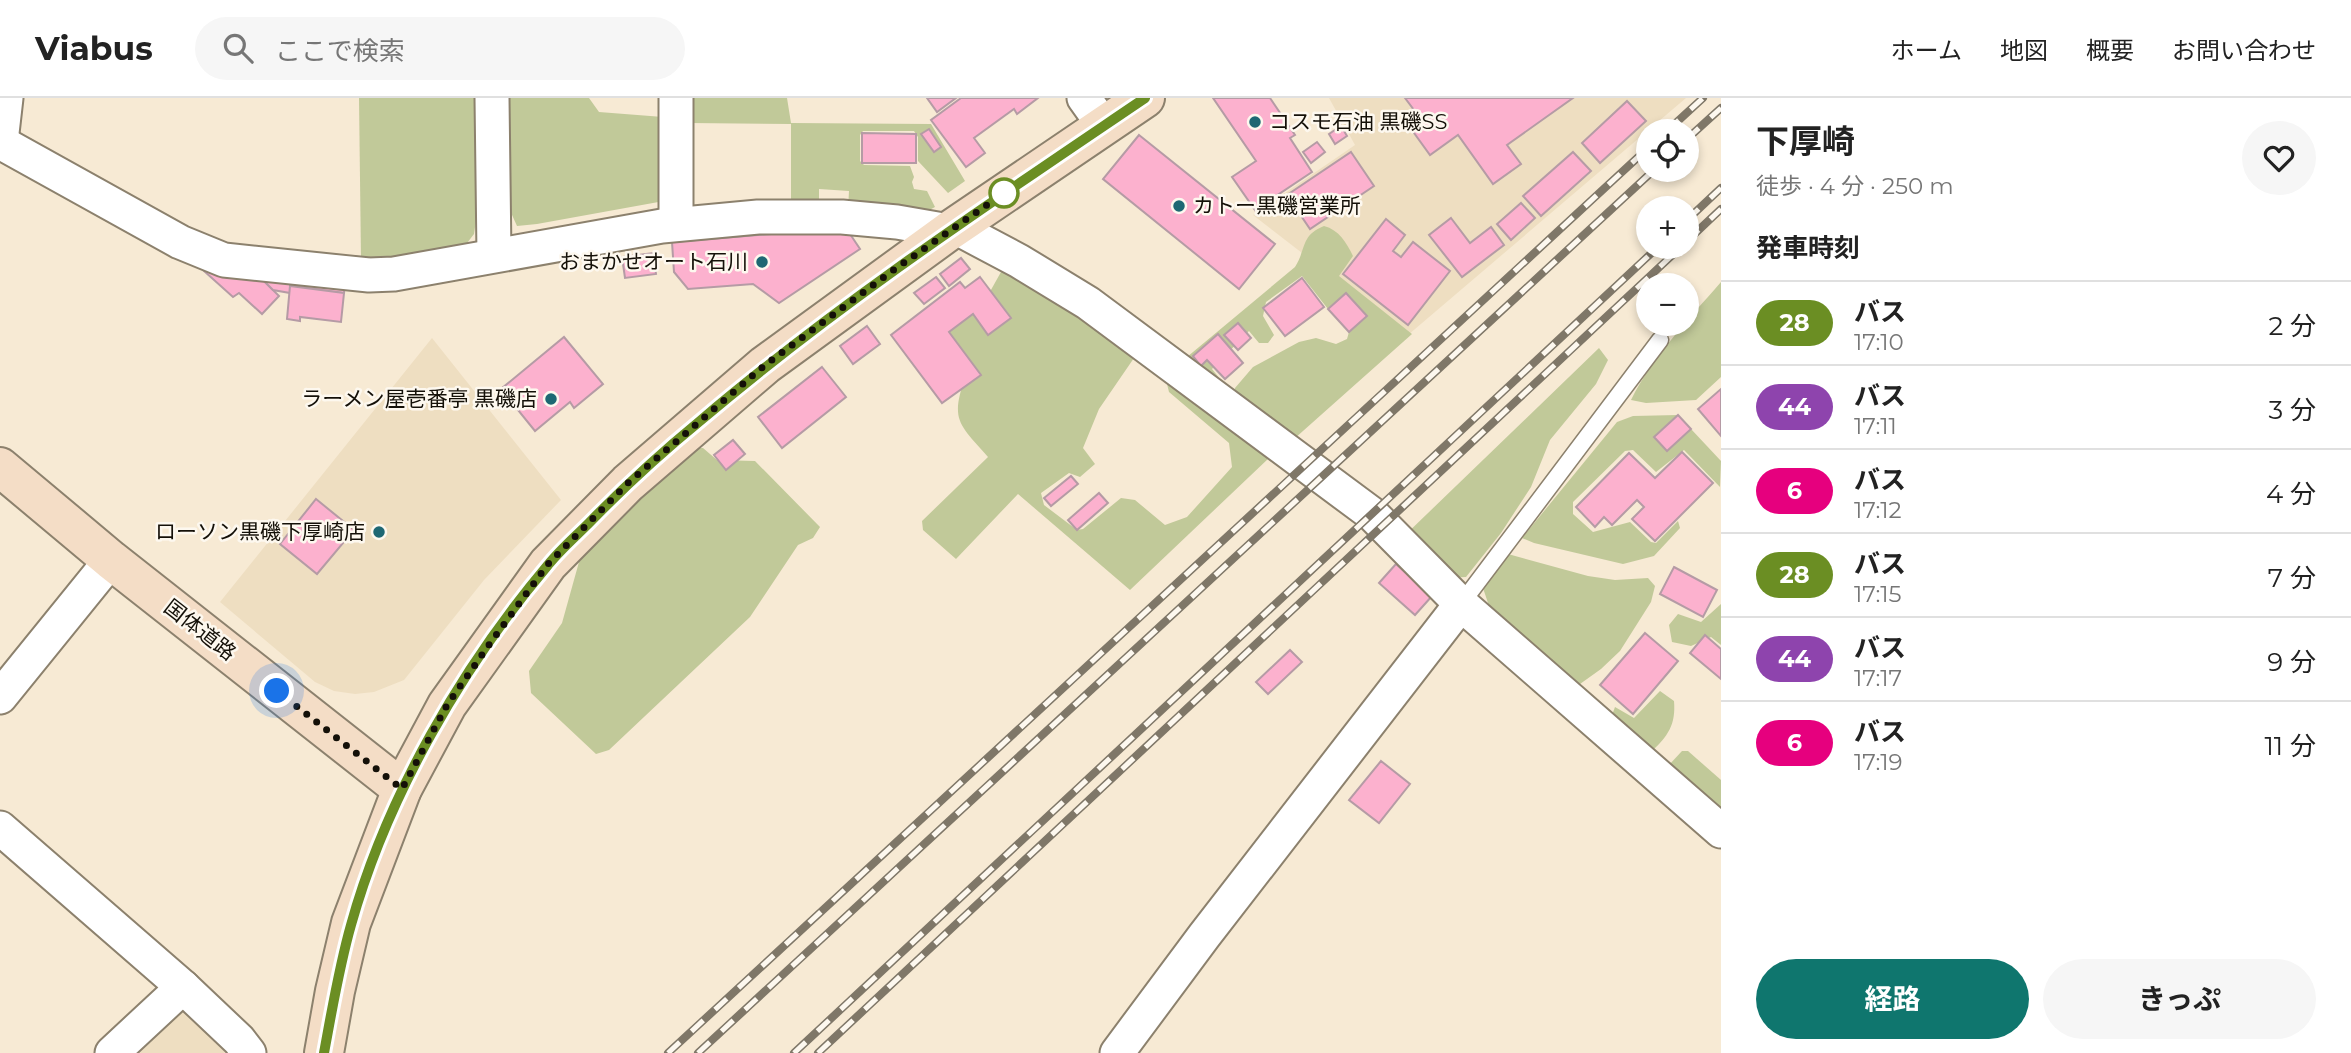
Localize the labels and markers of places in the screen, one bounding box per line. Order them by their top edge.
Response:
place label: コスモ石油 黒磯SS [1269,109,1447,134]
marker: コスモ石油 黒磯SS [1247,114,1263,130]
unlabelled marker [989,178,1019,208]
place label: カトー黒磯営業所 [1193,193,1361,218]
marker: カトー黒磯営業所 [1171,198,1187,214]
place label: おまかせオート石川 [559,249,748,274]
marker: おまかせオート石川 [754,254,770,270]
place label: ラーメン屋壱番亭 黒磯店 [301,386,537,411]
marker: ラーメン屋壱番亭 黒磯店 [543,391,559,407]
place label: ローソン黒磯下厚崎店 [155,519,365,544]
marker: ローソン黒磯下厚崎店 [371,524,387,540]

